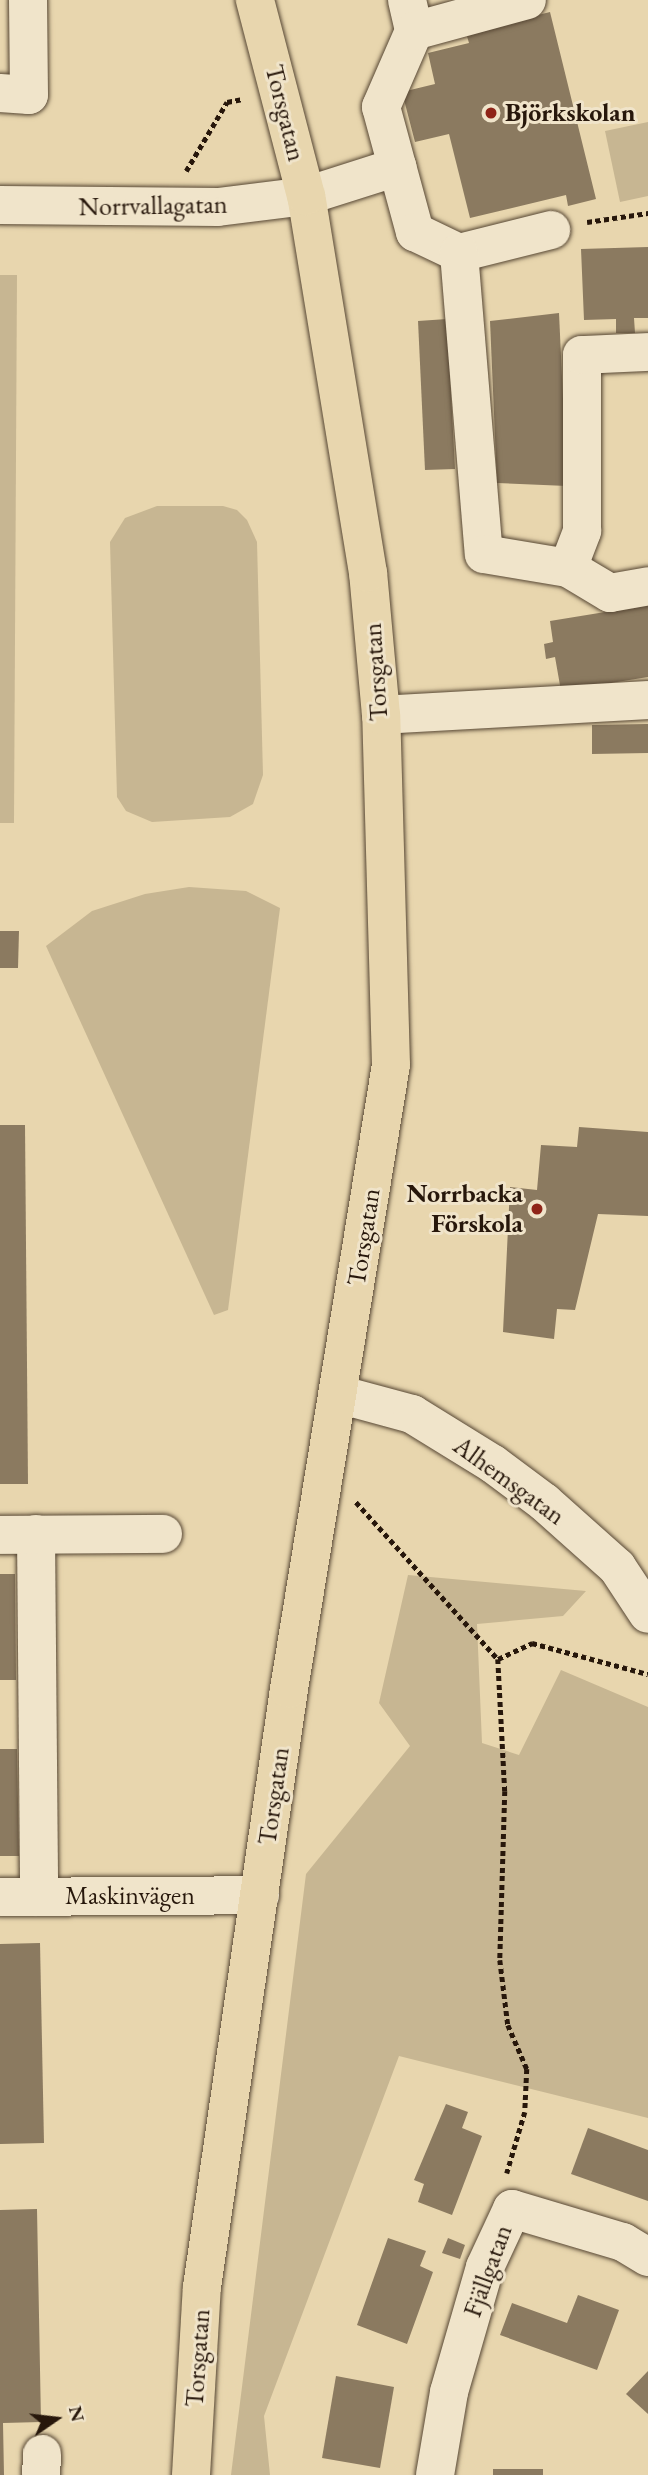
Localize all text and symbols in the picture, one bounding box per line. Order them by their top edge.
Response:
street label: Torsgatan [258,61,312,165]
place label: Björkskolan [505,97,635,129]
marker: Björkskolan [483,105,499,121]
street label: Norrvallagatan [78,189,228,223]
street label: Torsgatan [357,622,395,722]
place label: Norrbacka Förskola [407,1178,523,1240]
street label: Torsgatan [341,1186,387,1288]
marker: Norrbacka Förskola [529,1201,545,1217]
street label: Alhemsgatan [447,1430,571,1532]
street label: Torsgatan [252,1745,296,1847]
street label: Maskinvägen [65,1880,195,1912]
street label: Fjällgatan [457,2221,519,2321]
street label: Torsgatan [179,2308,217,2408]
north arrow [21,2384,91,2454]
text: N [63,2403,91,2424]

